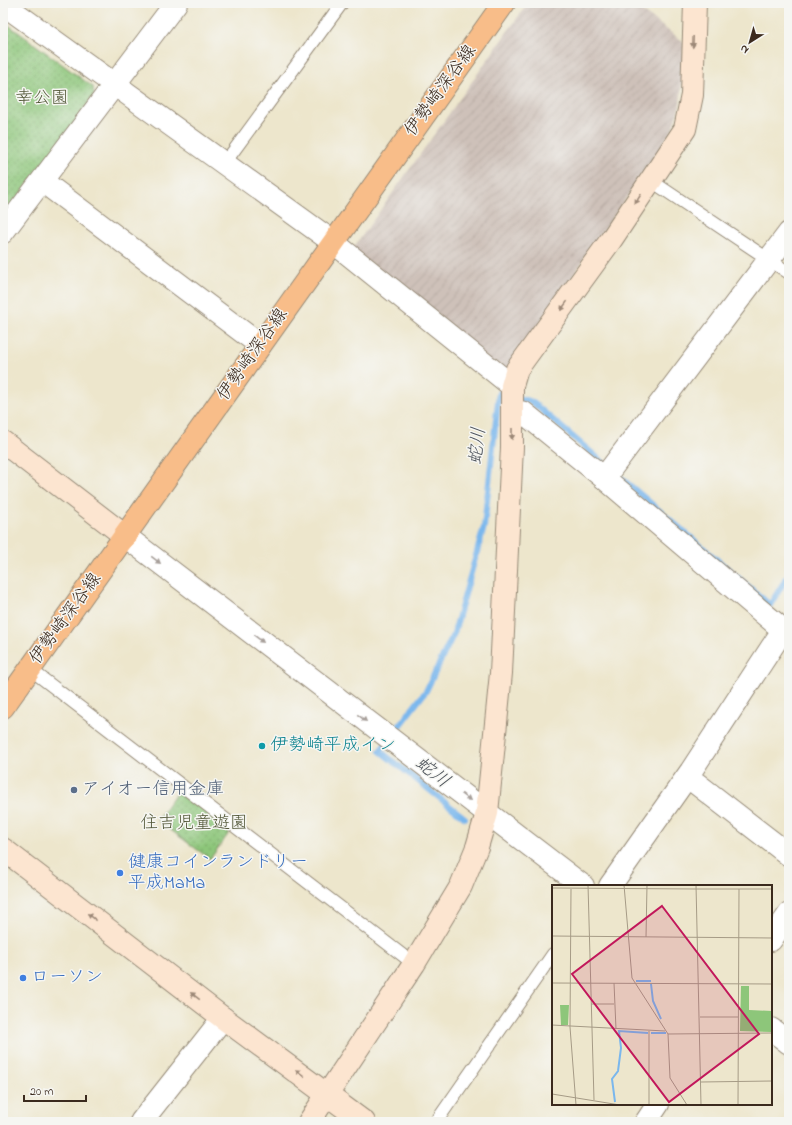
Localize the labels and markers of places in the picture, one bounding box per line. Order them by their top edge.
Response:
place label: 伊勢崎平成イン [270,733,396,759]
marker: 伊勢崎平成イン [257,741,267,751]
place label: アイオー信用金庫 [82,777,224,803]
marker: アイオー信用金庫 [69,785,79,795]
place label: 健康コインランドリー 平成MaMa [128,850,308,897]
marker: 健康コインランドリー 平成MaMa [115,868,125,878]
place label: ローソン [31,965,103,991]
marker: ローソン [18,973,28,983]

